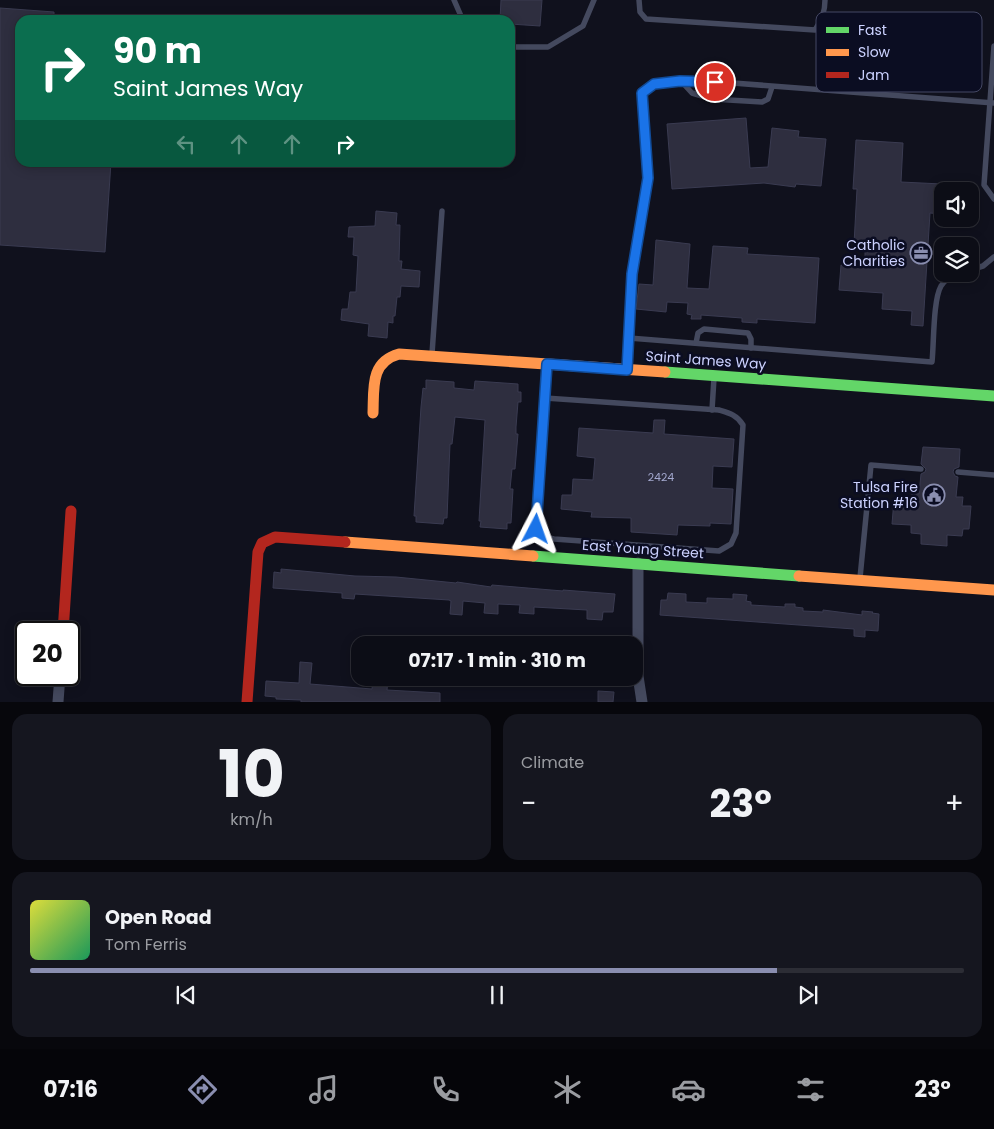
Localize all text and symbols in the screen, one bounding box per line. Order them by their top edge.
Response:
legend [816,12,982,92]
text: Fast [858,20,887,40]
text: 90 m [113,26,202,75]
icon: right [30,35,95,100]
text: Slow [858,42,891,62]
pin [694,61,736,103]
text: Jam [858,65,889,85]
icon: arrive [701,68,729,96]
text: Saint James Way [113,73,303,104]
icon: left [172,130,200,158]
icon: ahead [225,130,253,158]
icon: ahead [278,130,306,158]
icon: right [331,130,359,158]
map controls [934,182,979,282]
button: sound [934,182,979,227]
place label: Catholic Charities [843,235,905,271]
button: layers [934,237,979,282]
office icon: Catholic Charities [909,241,933,265]
street label: Saint James Way [645,346,767,374]
house number: 2424 [648,469,674,485]
place label: Tulsa Fire Station #16 [840,477,918,513]
public building icon: Tulsa Fire Station #16 [922,483,946,507]
position arrow [509,502,561,554]
street label: East Young Street [581,535,705,563]
speed limit sign: 20 [15,621,80,686]
text: 07:17 · 1 min · 310 m [408,647,586,674]
text: 10 [218,729,285,820]
text: Climate [521,751,584,774]
text: 23° [710,777,772,830]
text: − [521,784,536,823]
text: + [945,784,964,823]
text: km/h [230,808,273,831]
text: Open Road [105,904,212,931]
text: Tom Ferris [105,933,187,956]
icon: previous [172,981,200,1009]
icon: pause [483,981,511,1009]
icon: next [794,981,822,1009]
icon: directions [185,1072,220,1107]
icon: music [306,1072,341,1107]
icon: phone [428,1072,463,1107]
icon: climate [550,1072,585,1107]
icon: car [671,1072,706,1107]
icon: filters [793,1072,828,1107]
text: 07:16 [43,1074,98,1105]
text: 23° [915,1074,951,1105]

